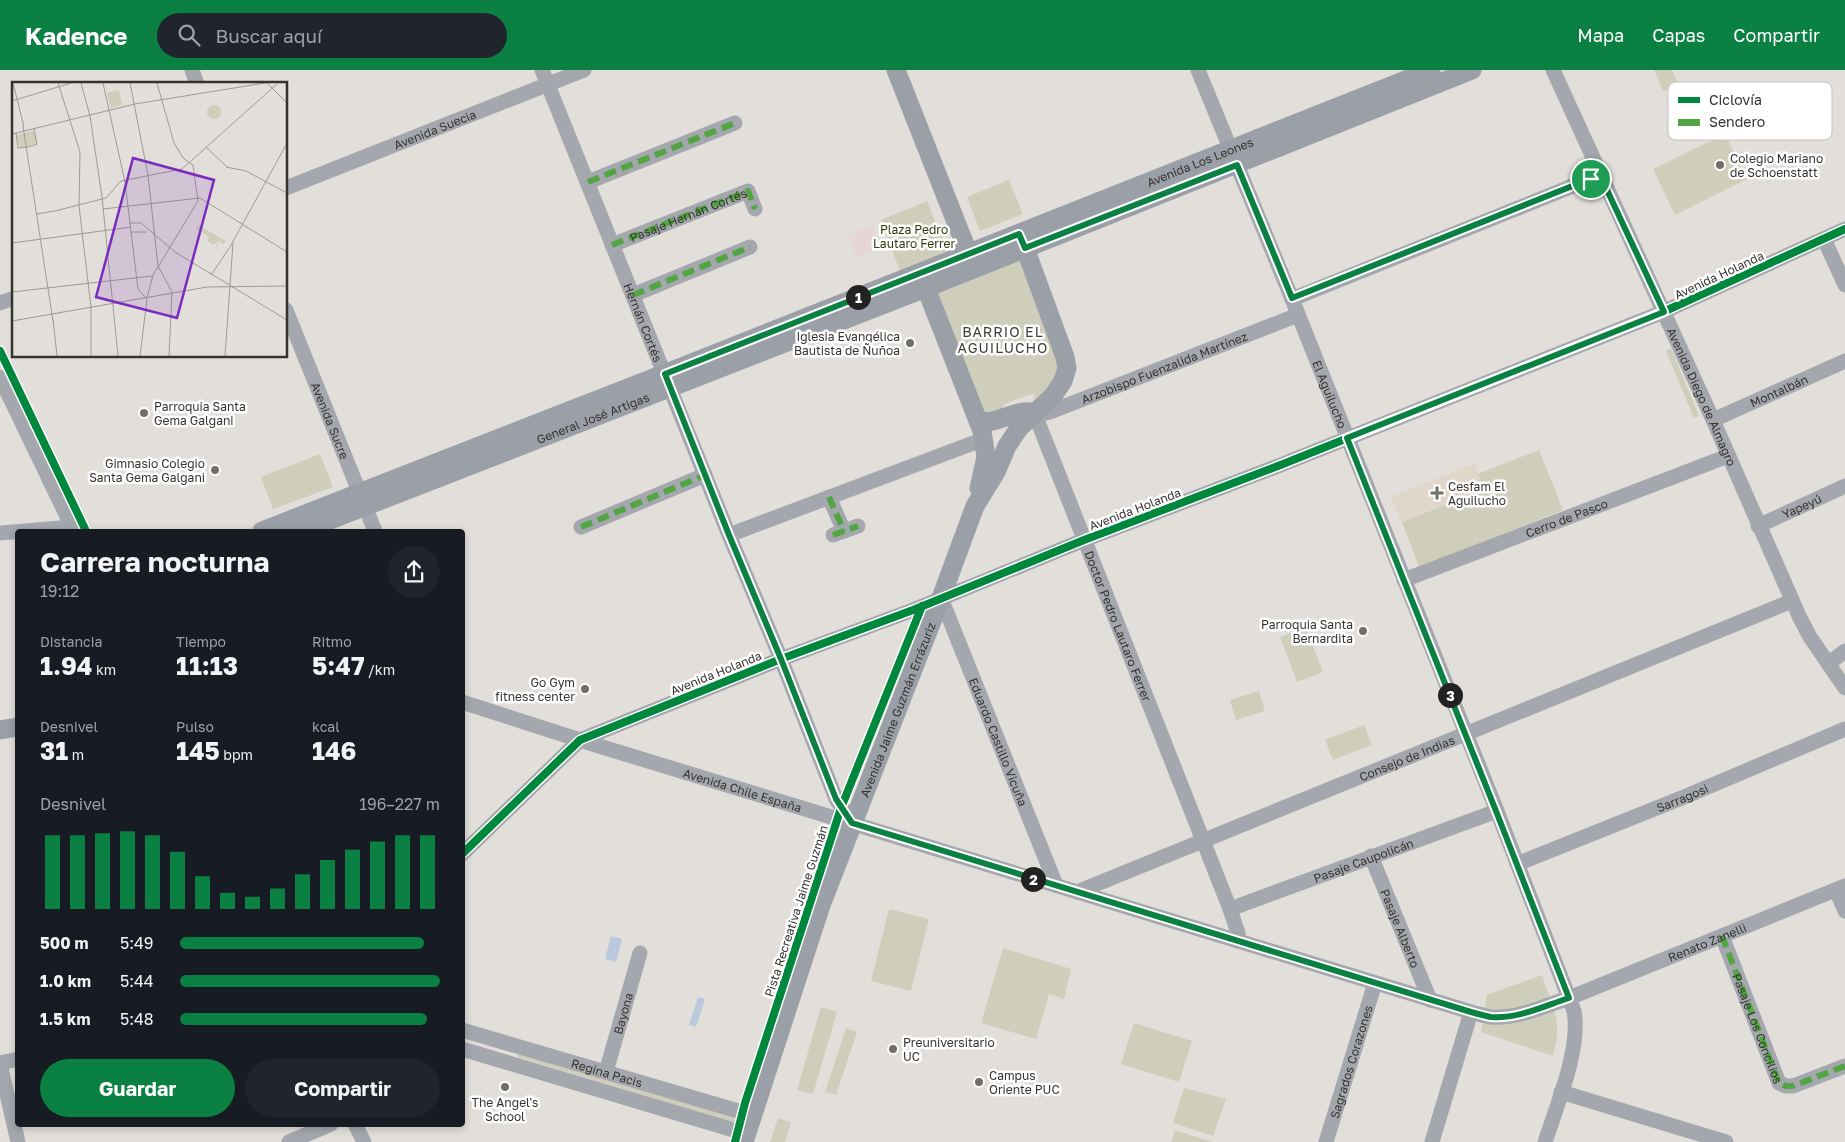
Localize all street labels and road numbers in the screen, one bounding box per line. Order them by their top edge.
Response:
street label: Avenida Suecia [392,106,478,152]
street label: Avenida Los Leones [1144,134,1255,189]
street label: Pasaje Hernán Cortés [627,185,749,245]
street label: Avenida Holanda [1672,248,1766,302]
street label: Hernán Cortés [621,281,666,364]
street label: Avenida Diego de Almagro [1664,325,1740,468]
street label: Arzobispo Fuenzalida Martínez [1079,328,1249,407]
street label: El Aguilucho [1310,358,1350,430]
street label: Montalbán [1747,371,1810,410]
street label: Avenida Sucre [308,380,353,461]
street label: General José Artigas [534,389,651,447]
street label: Avenida Holanda [1087,485,1183,533]
street label: Yapeyú [1780,490,1824,521]
street label: Cerro de Pasco [1523,495,1610,540]
street label: Doctor Pedro Lautaro Ferrer [1082,548,1155,704]
street label: Avenida Jaime Guzmán Errázuriz [856,620,938,799]
street label: Avenida Holanda [668,648,764,698]
street label: Eduardo Castillo Vicuña [966,675,1031,808]
street label: Consejo de Indias [1357,732,1457,784]
street label: Avenida Chile España [681,765,804,815]
street label: Sarragosi [1654,780,1710,815]
street label: Pista Recreativa Jaime Guzmán [761,823,831,999]
street label: Pasaje Caupolicán [1311,835,1415,885]
street label: Pasaje Alberto [1378,887,1423,970]
street label: Renato Zanelli [1666,919,1748,965]
street label: Pasaje Los Concilios [1730,971,1786,1086]
street label: Bayona [610,991,636,1036]
street label: Sagrados Corazones [1326,1003,1375,1120]
street label: Regina Pacis [570,1055,644,1090]

